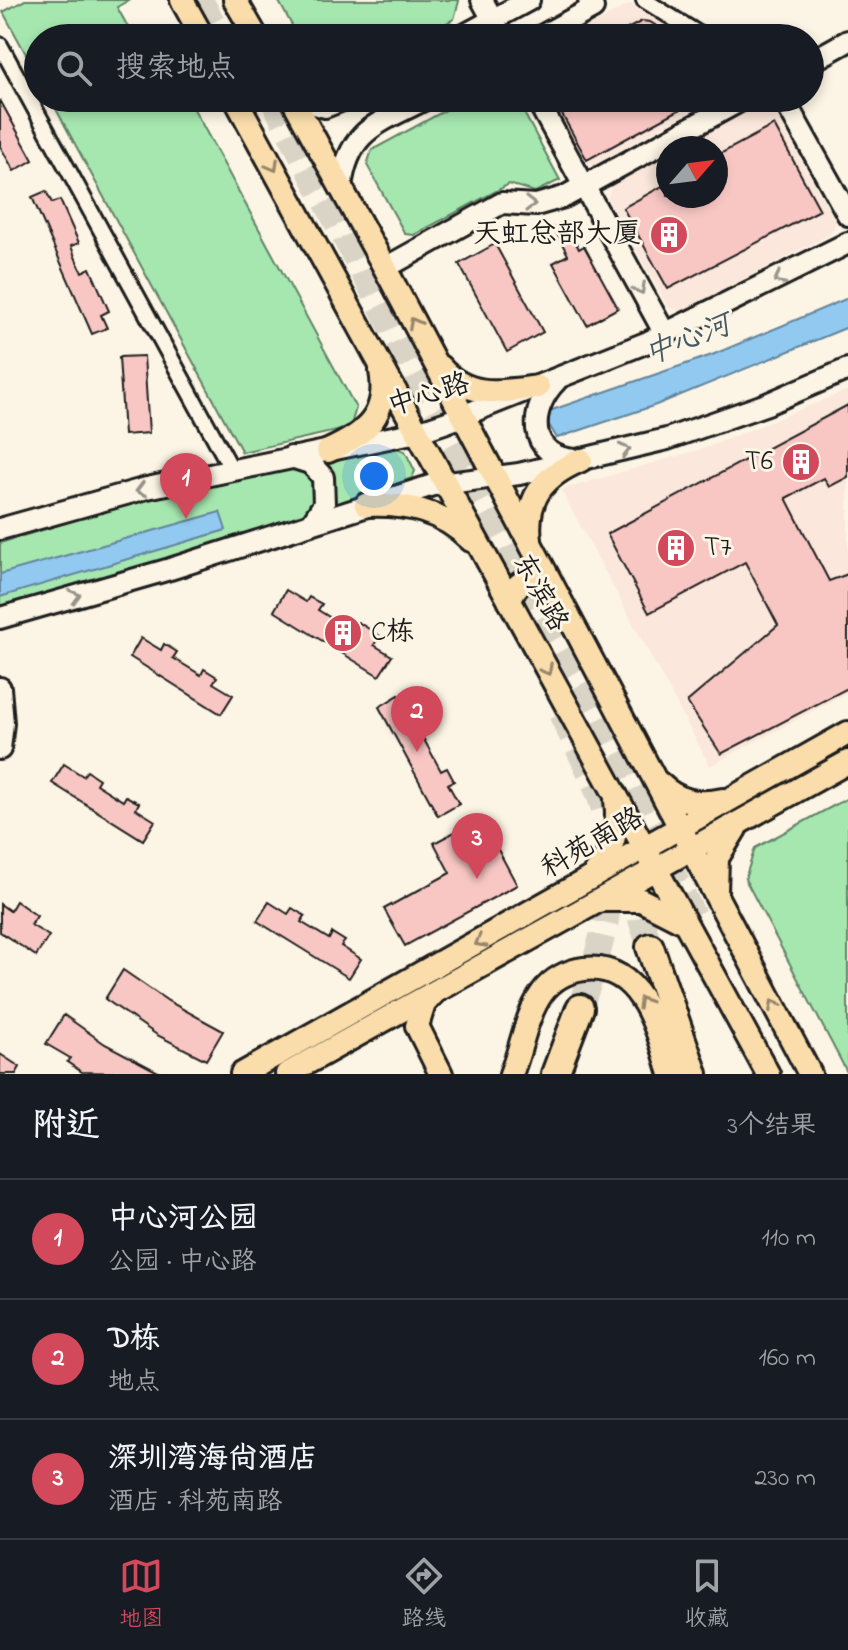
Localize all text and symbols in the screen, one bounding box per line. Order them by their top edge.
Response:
search box [24,24,824,112]
icon: search [52,46,96,90]
text: 搜索地点 [116,47,236,91]
north arrow [656,136,728,208]
one-way arrow [263,158,279,172]
one-way arrow [524,195,537,213]
building icon: 天虹总部大厦 [648,214,690,256]
place label: 天虹总部大厦 [473,215,641,256]
one-way arrow [772,270,787,285]
one-way arrow [630,281,646,295]
water label: 中心河 [638,303,743,378]
one-way arrow [408,316,423,331]
street label: 中心路 [383,364,475,428]
building icon: T6 [780,441,822,483]
one-way arrow [618,442,632,459]
place label: T6 [745,442,773,483]
pin: 1 [160,453,212,519]
your location [354,456,394,496]
one-way arrow [134,480,148,497]
building icon: T7 [655,527,697,569]
place label: T7 [704,528,732,569]
street label: 东滨路 [501,546,577,640]
one-way arrow [67,589,81,606]
building icon: C栋 [322,612,364,654]
place label: C栋 [371,613,414,654]
one-way arrow [538,662,553,677]
pin: 2 [391,686,443,752]
street label: 科苑南路 [534,798,652,890]
pin: 3 [451,813,503,879]
one-way arrow [474,932,488,948]
one-way arrow [637,996,653,1011]
one-way arrow [768,999,783,1013]
text: 附近 [32,1102,100,1152]
text: 3个结果 [727,1108,816,1146]
text: 中心河公园 [108,1198,258,1242]
text: 1 [54,1220,62,1258]
text: 110 m [762,1220,816,1258]
text: 公园 · 中心路 [108,1244,257,1282]
text: D栋 [108,1318,160,1362]
text: 2 [52,1340,64,1378]
text: 160 m [758,1340,816,1378]
text: 地点 [108,1364,160,1402]
text: 深圳湾海尚酒店 [108,1438,318,1482]
text: 3 [53,1460,63,1498]
text: 230 m [754,1460,816,1498]
text: 酒店 · 科苑南路 [108,1484,283,1522]
tab: 地图 [119,1554,163,1636]
tab: 路线 [402,1554,446,1636]
tab: 收藏 [685,1554,729,1636]

